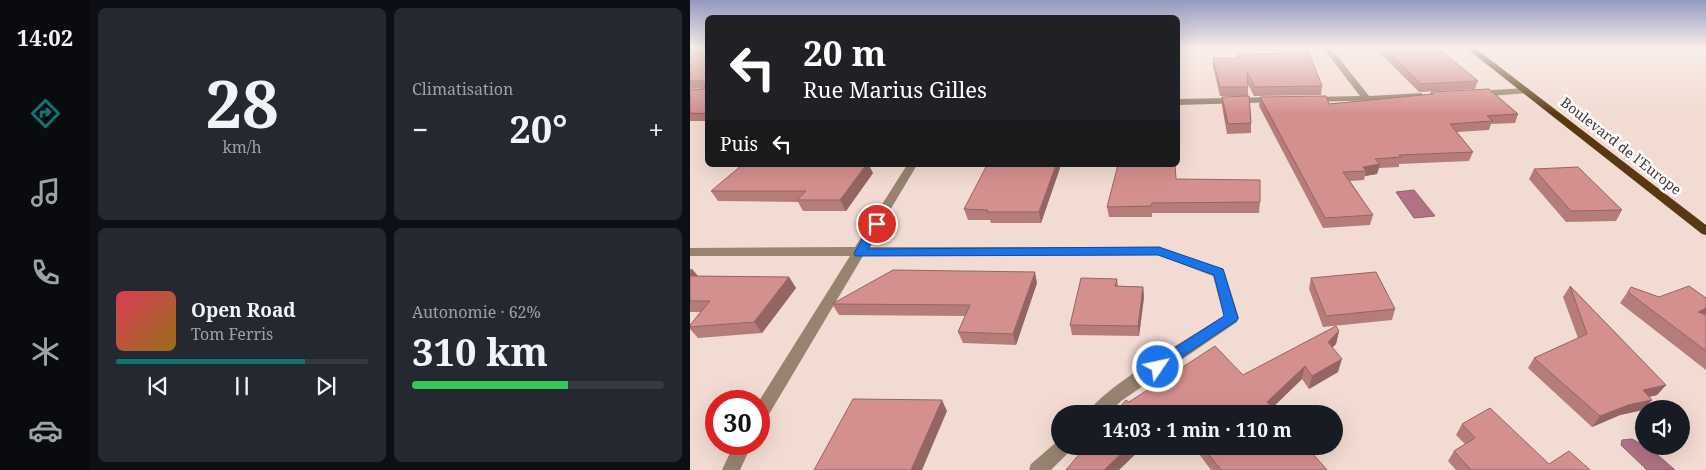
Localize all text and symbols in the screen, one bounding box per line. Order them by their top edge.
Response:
text: 14:02 [17,22,73,52]
text: 20 m [803,29,886,76]
icon: left [720,35,785,100]
text: 28 [205,59,279,147]
text: Rue Marius Gilles [803,74,987,104]
text: Climatisation [412,78,513,100]
street label: Boulevard de l'Europe [1557,92,1686,199]
icon: directions [28,96,63,131]
text: 20° [509,102,567,154]
text: − [412,110,428,148]
text: + [648,110,664,148]
icon: left [768,130,796,158]
text: Puis [720,131,758,157]
text: km/h [222,136,262,158]
icon: music [28,175,63,210]
pin [856,203,898,245]
icon: arrive [863,210,891,238]
icon: phone [28,255,63,290]
text: Open Road [191,297,296,323]
text: Autonomie · 62% [412,301,541,323]
text: Tom Ferris [191,323,273,345]
text: 310 km [412,325,548,377]
icon: climate [28,334,63,369]
position arrow [1131,340,1183,392]
icon: previous [144,372,172,400]
icon: pause [228,372,256,400]
icon: next [312,372,340,400]
speed limit sign: 30 [705,390,770,455]
map controls [1635,400,1690,455]
button: sound [1635,400,1690,455]
icon: car [28,413,63,448]
text: 14:03 · 1 min · 110 m [1102,417,1292,443]

